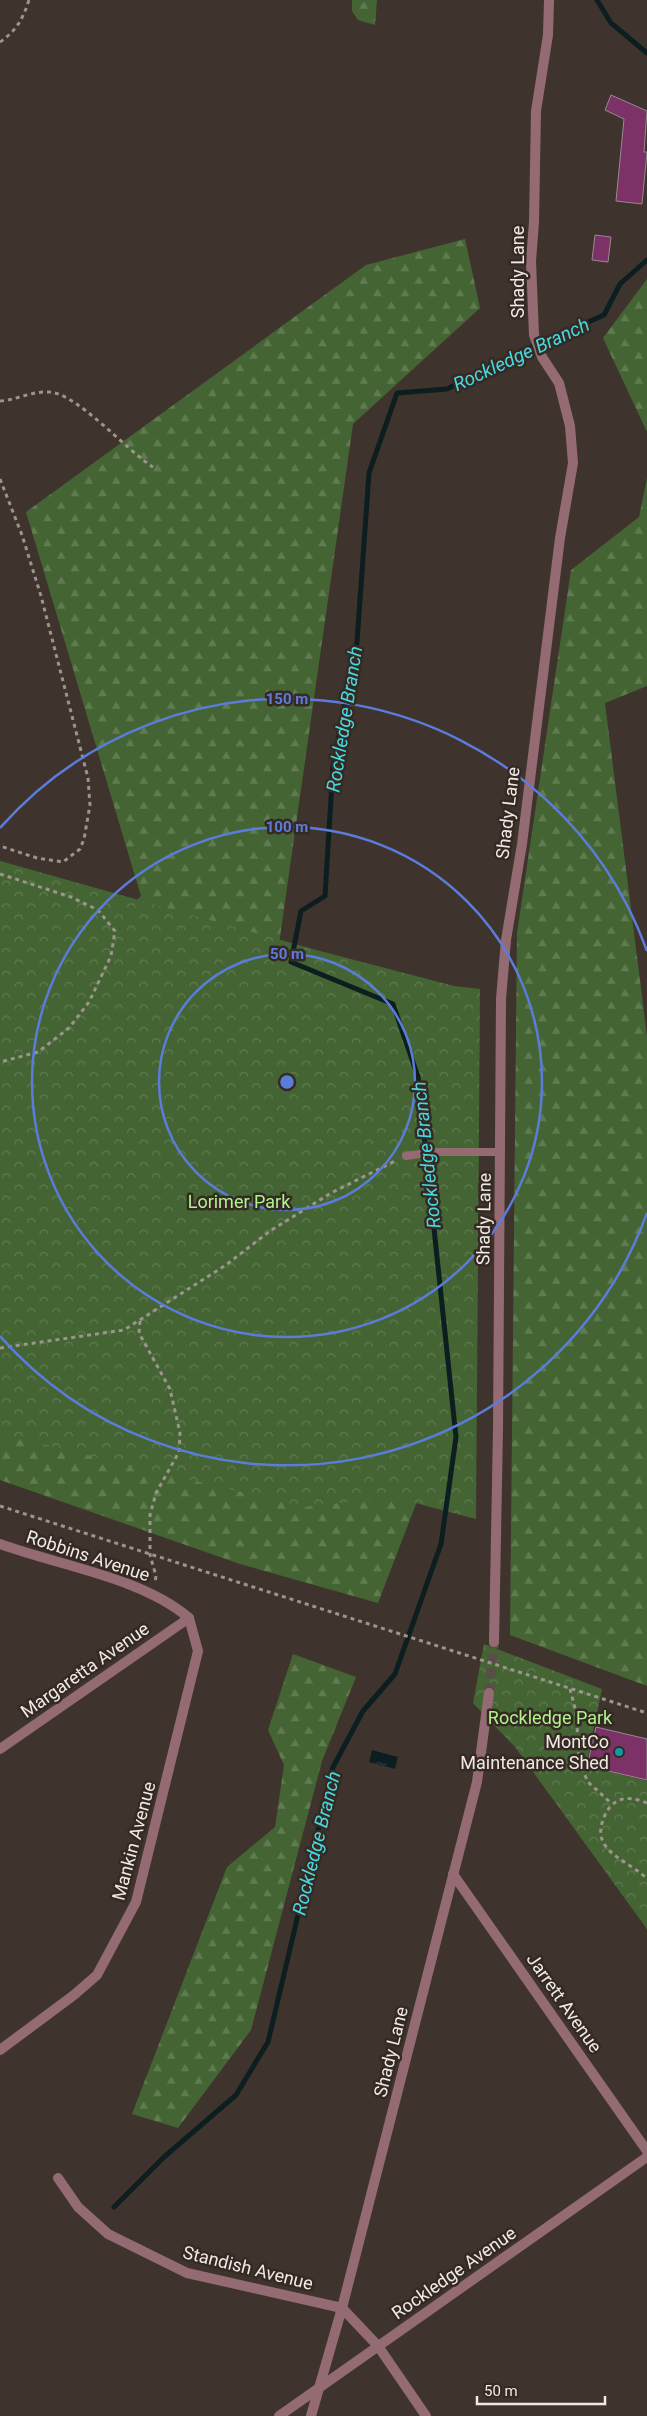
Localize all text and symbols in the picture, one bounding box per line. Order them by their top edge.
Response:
street label: Shady Lane [507,226,528,318]
water label: Rockledge Branch [449,313,593,396]
water label: Rockledge Branch [322,644,367,794]
text: 150 m [266,690,308,708]
street label: Shady Lane [491,766,524,860]
text: 100 m [266,818,308,836]
text: 50 m [270,945,304,963]
centre of rings [278,1073,296,1091]
water label: Rockledge Branch [407,1080,446,1230]
street label: Shady Lane [472,1173,495,1265]
park label: Lorimer Park [188,1191,291,1212]
street label: Robbins Avenue [24,1526,153,1585]
street label: Margaretta Avenue [17,1617,153,1722]
park label: Rockledge Park [488,1707,613,1728]
place label: MontCo Maintenance Shed [460,1731,609,1773]
marker: MontCo Maintenance Shed [613,1746,625,1758]
water label: Rockledge Branch [287,1769,346,1918]
street label: Mankin Avenue [108,1779,159,1903]
street label: Jarrett Avenue [522,1949,606,2056]
street label: Shady Lane [369,2004,412,2099]
street label: Rockledge Avenue [388,2222,520,2323]
street label: Standish Avenue [181,2241,315,2294]
scale bar [477,2374,604,2406]
text: 50 m [484,2382,518,2400]

